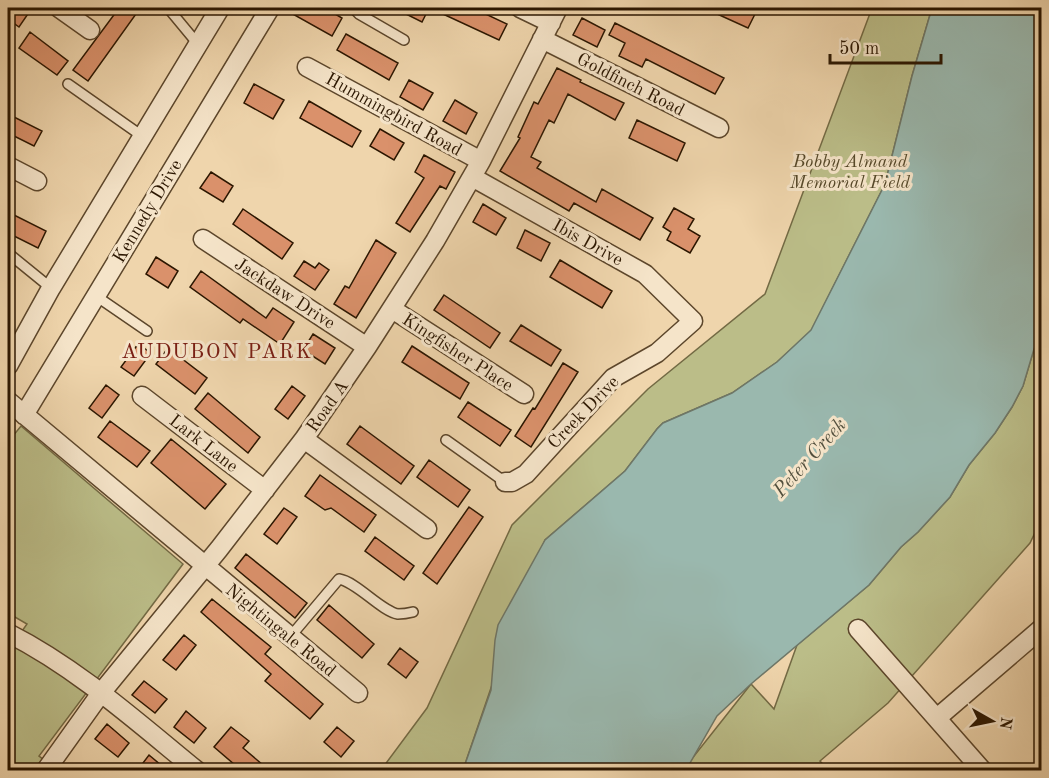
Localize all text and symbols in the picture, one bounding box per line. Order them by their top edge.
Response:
scale bar [830,27,941,65]
text: 50 m [839,40,879,58]
street label: Goldfinch Road [574,50,687,120]
street label: Hummingbird Road [322,70,465,160]
park label: Bobby Almand Memorial Field [789,153,911,192]
street label: Kennedy Drive [110,157,186,266]
street label: Ibis Drive [549,216,626,269]
street label: Jackdaw Drive [231,255,338,333]
street label: Kingfisher Place [399,310,516,395]
district label: AUDUBON PARK [121,342,313,363]
street label: Creek Drive [545,373,623,453]
street label: Road A [304,377,352,436]
street label: Lark Lane [166,412,241,476]
water label: Peter Creek [770,415,851,502]
street label: Nightingale Road [222,581,339,681]
north arrow [962,691,1022,751]
text: N [996,716,1014,731]

